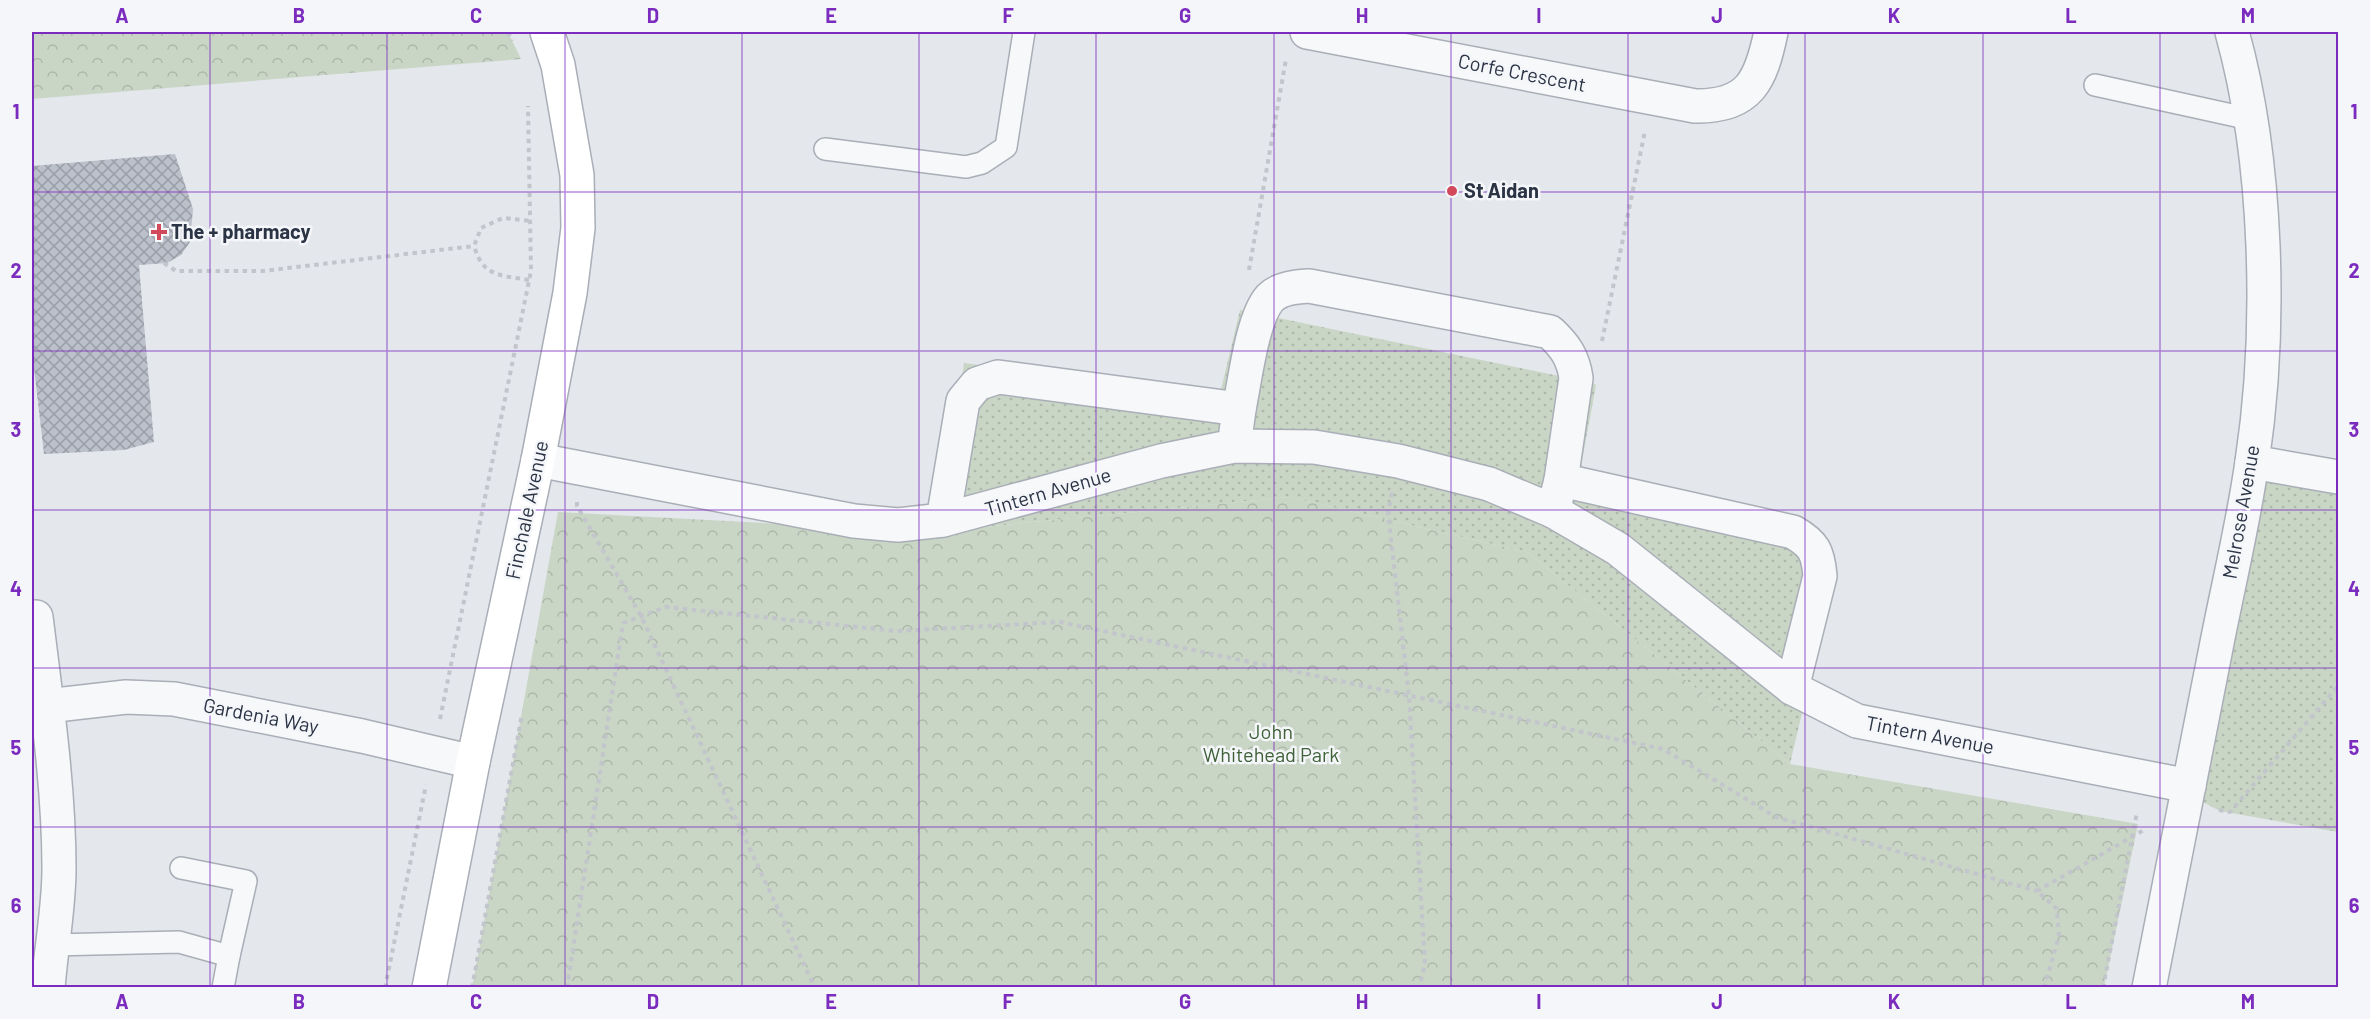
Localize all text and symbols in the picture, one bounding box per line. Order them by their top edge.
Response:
text: A [115,3,129,27]
text: B [293,3,305,27]
text: C [470,3,482,27]
text: D [647,3,659,27]
text: E [825,3,837,27]
text: F [1002,3,1014,27]
text: G [1179,3,1191,27]
text: H [1356,3,1368,27]
text: I [1536,3,1542,27]
text: J [1711,3,1723,27]
text: K [1888,3,1901,27]
text: L [2065,3,2077,27]
text: M [2241,3,2255,27]
street label: Corfe Crescent [1456,48,1588,96]
text: 1 [12,99,20,123]
text: 1 [2350,99,2358,123]
place label: St Aidan [1464,178,1539,202]
marker: St Aidan [1445,184,1459,198]
place label: The + pharmacy [171,219,311,243]
marker: The + pharmacy [152,225,166,239]
text: 2 [10,258,22,282]
text: 2 [2348,258,2360,282]
text: 3 [11,417,21,441]
text: 3 [2349,417,2359,441]
street label: Finchale Avenue [500,438,552,581]
street label: Melrose Avenue [2216,443,2264,581]
street label: Tintern Avenue [982,462,1114,521]
text: 4 [10,576,22,600]
text: 4 [2348,576,2360,600]
street label: Gardenia Way [201,692,321,738]
street label: Tintern Avenue [1864,710,1996,758]
park label: John Whitehead Park [1203,719,1339,766]
text: 5 [11,735,22,759]
text: 5 [2349,735,2360,759]
text: 6 [11,893,22,917]
text: 6 [2349,893,2360,917]
text: A [115,989,129,1013]
text: B [293,989,305,1013]
text: C [470,989,482,1013]
text: D [647,989,659,1013]
text: E [825,989,837,1013]
text: F [1002,989,1014,1013]
text: G [1179,989,1191,1013]
text: H [1356,989,1368,1013]
text: I [1536,989,1542,1013]
text: J [1711,989,1723,1013]
text: K [1888,989,1901,1013]
text: L [2065,989,2077,1013]
text: M [2241,989,2255,1013]

